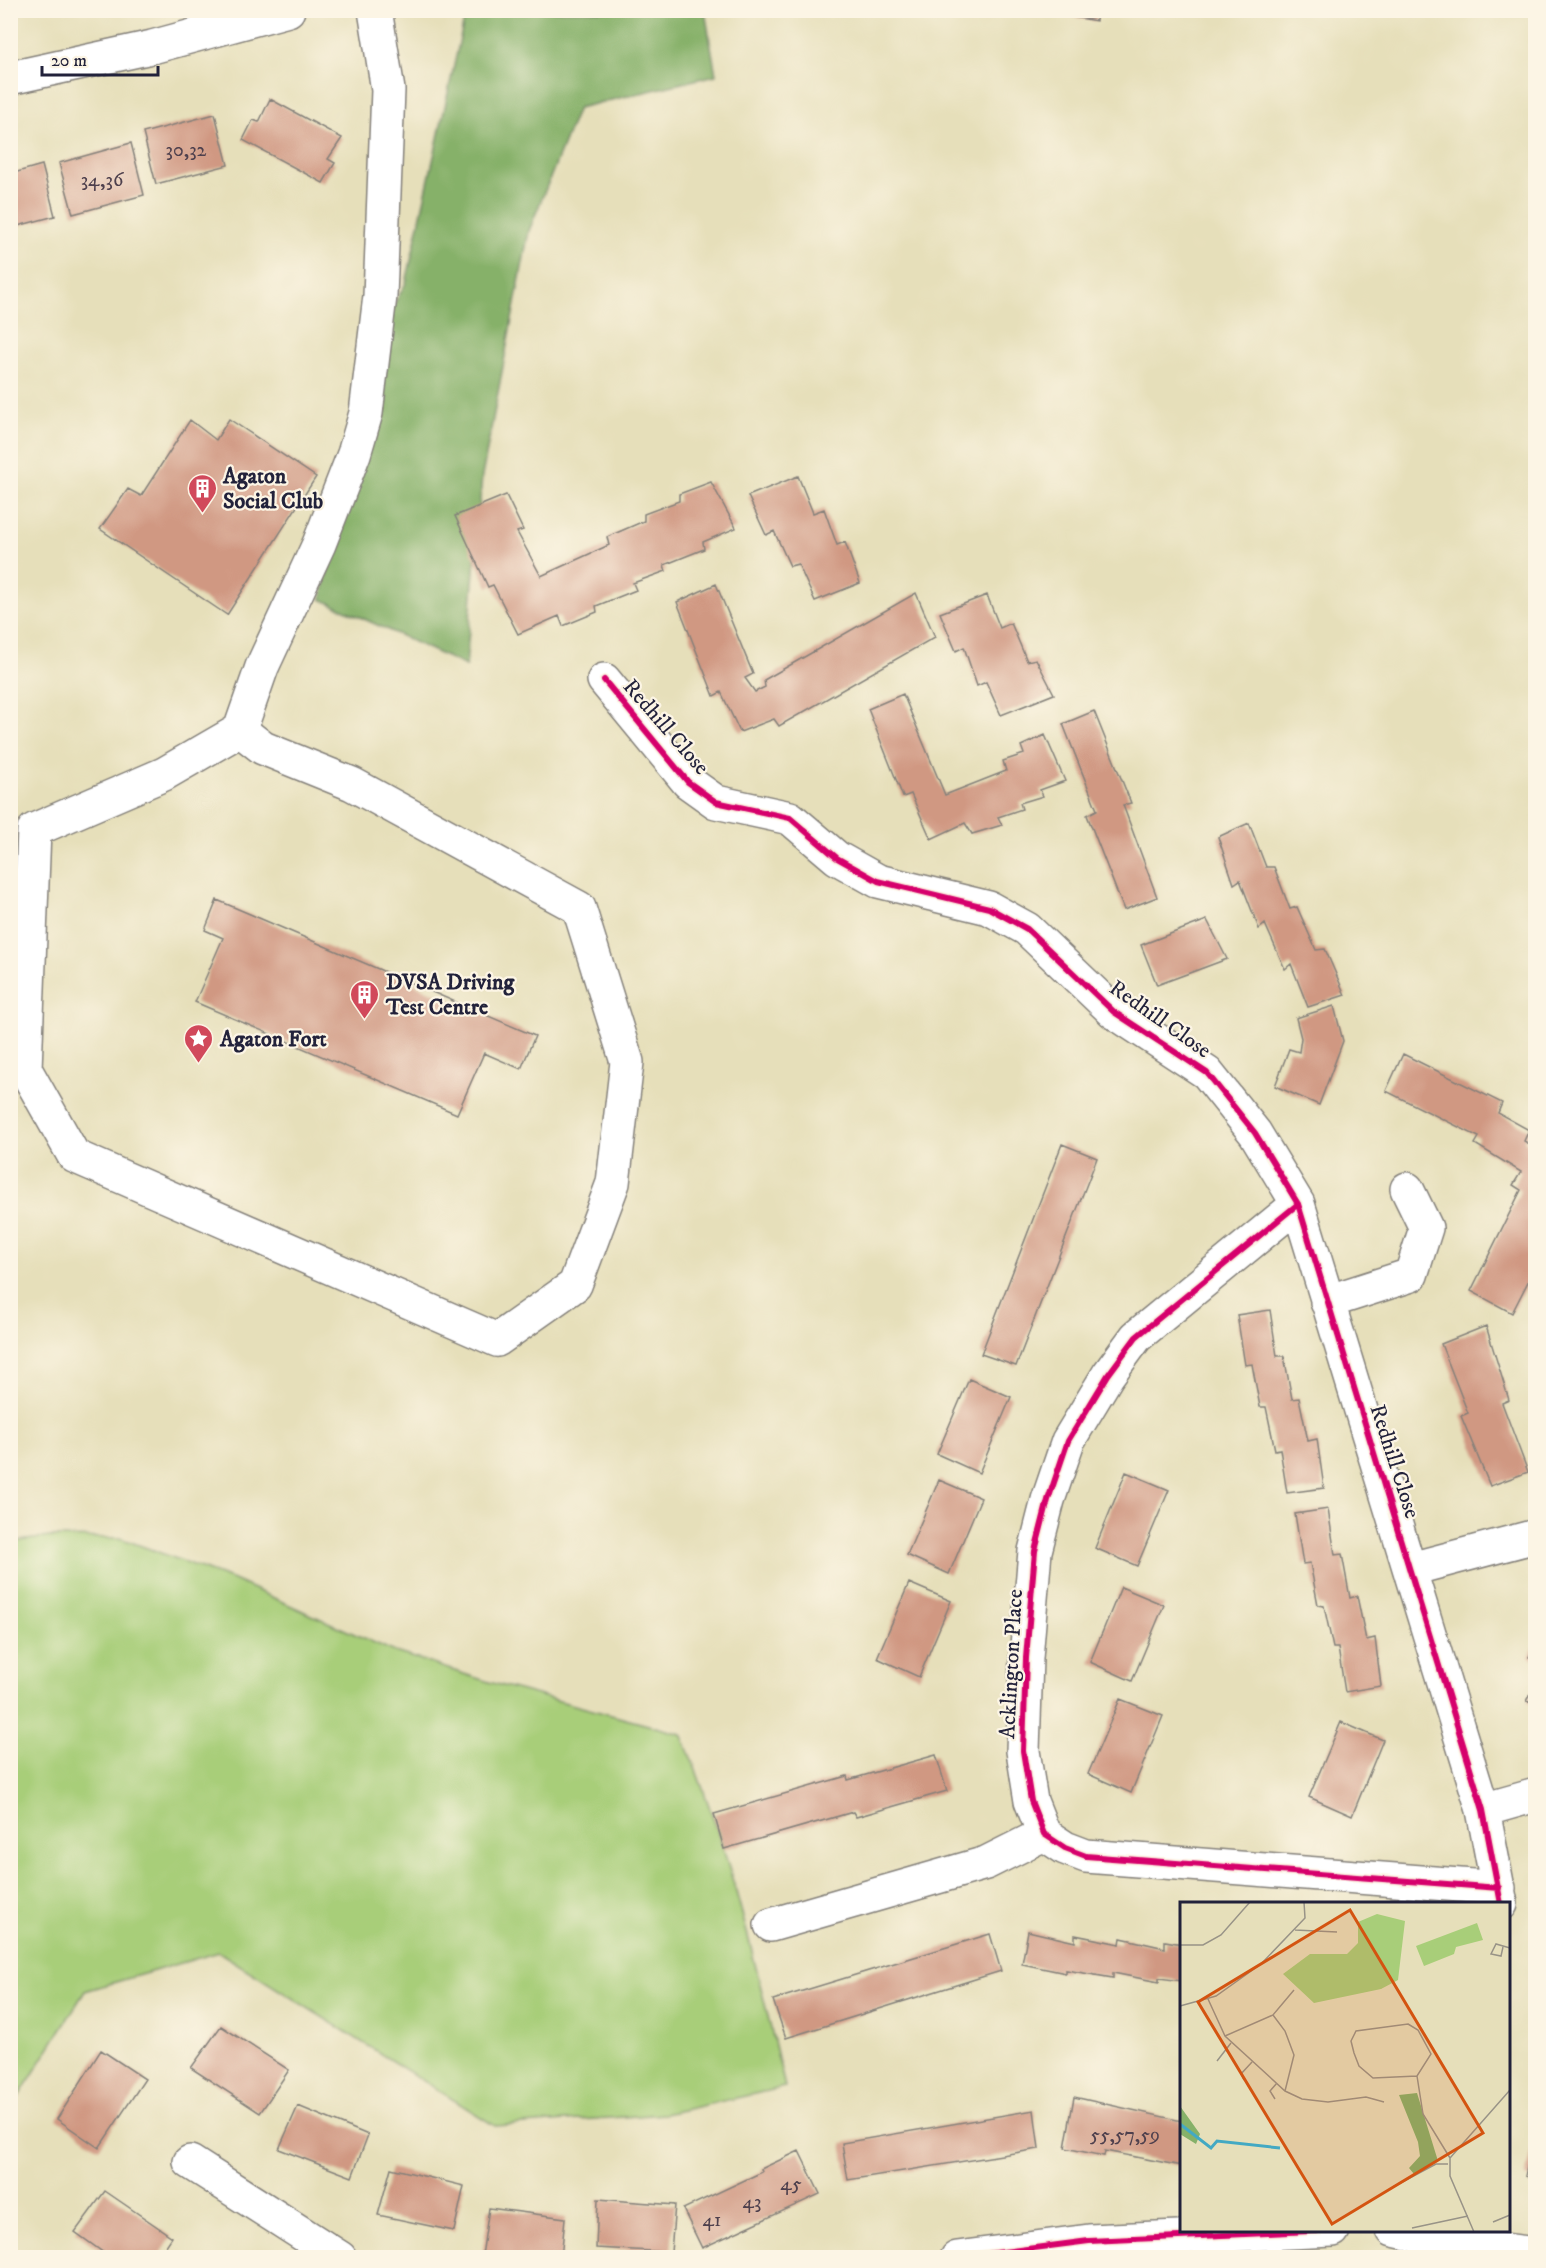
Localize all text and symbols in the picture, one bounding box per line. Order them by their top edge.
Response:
scale bar [42,39,158,77]
text: 20 m [51,50,87,72]
house number: 30,32 [166,138,207,163]
house number: 34,36 [81,168,124,193]
place label: Agaton Social Club [222,463,323,515]
building icon: Agaton Social Club [186,472,218,514]
street label: Redhill Close [617,674,715,780]
place label: DVSA Driving Test Centre [385,969,515,1021]
street label: Redhill Close [1104,974,1216,1064]
building icon: DVSA Driving Test Centre [349,978,381,1020]
place icon: Agaton Fort [183,1022,215,1064]
place label: Agaton Fort [219,1026,327,1053]
street label: Redhill Close [1363,1401,1426,1522]
street label: Acklington Place [994,1588,1029,1740]
inset map [1180,1902,1510,2232]
house number: 55,57,59 [1090,2123,1160,2148]
house number: 45 [780,2172,802,2197]
house number: 43 [743,2190,761,2215]
house number: 41 [703,2208,721,2233]

